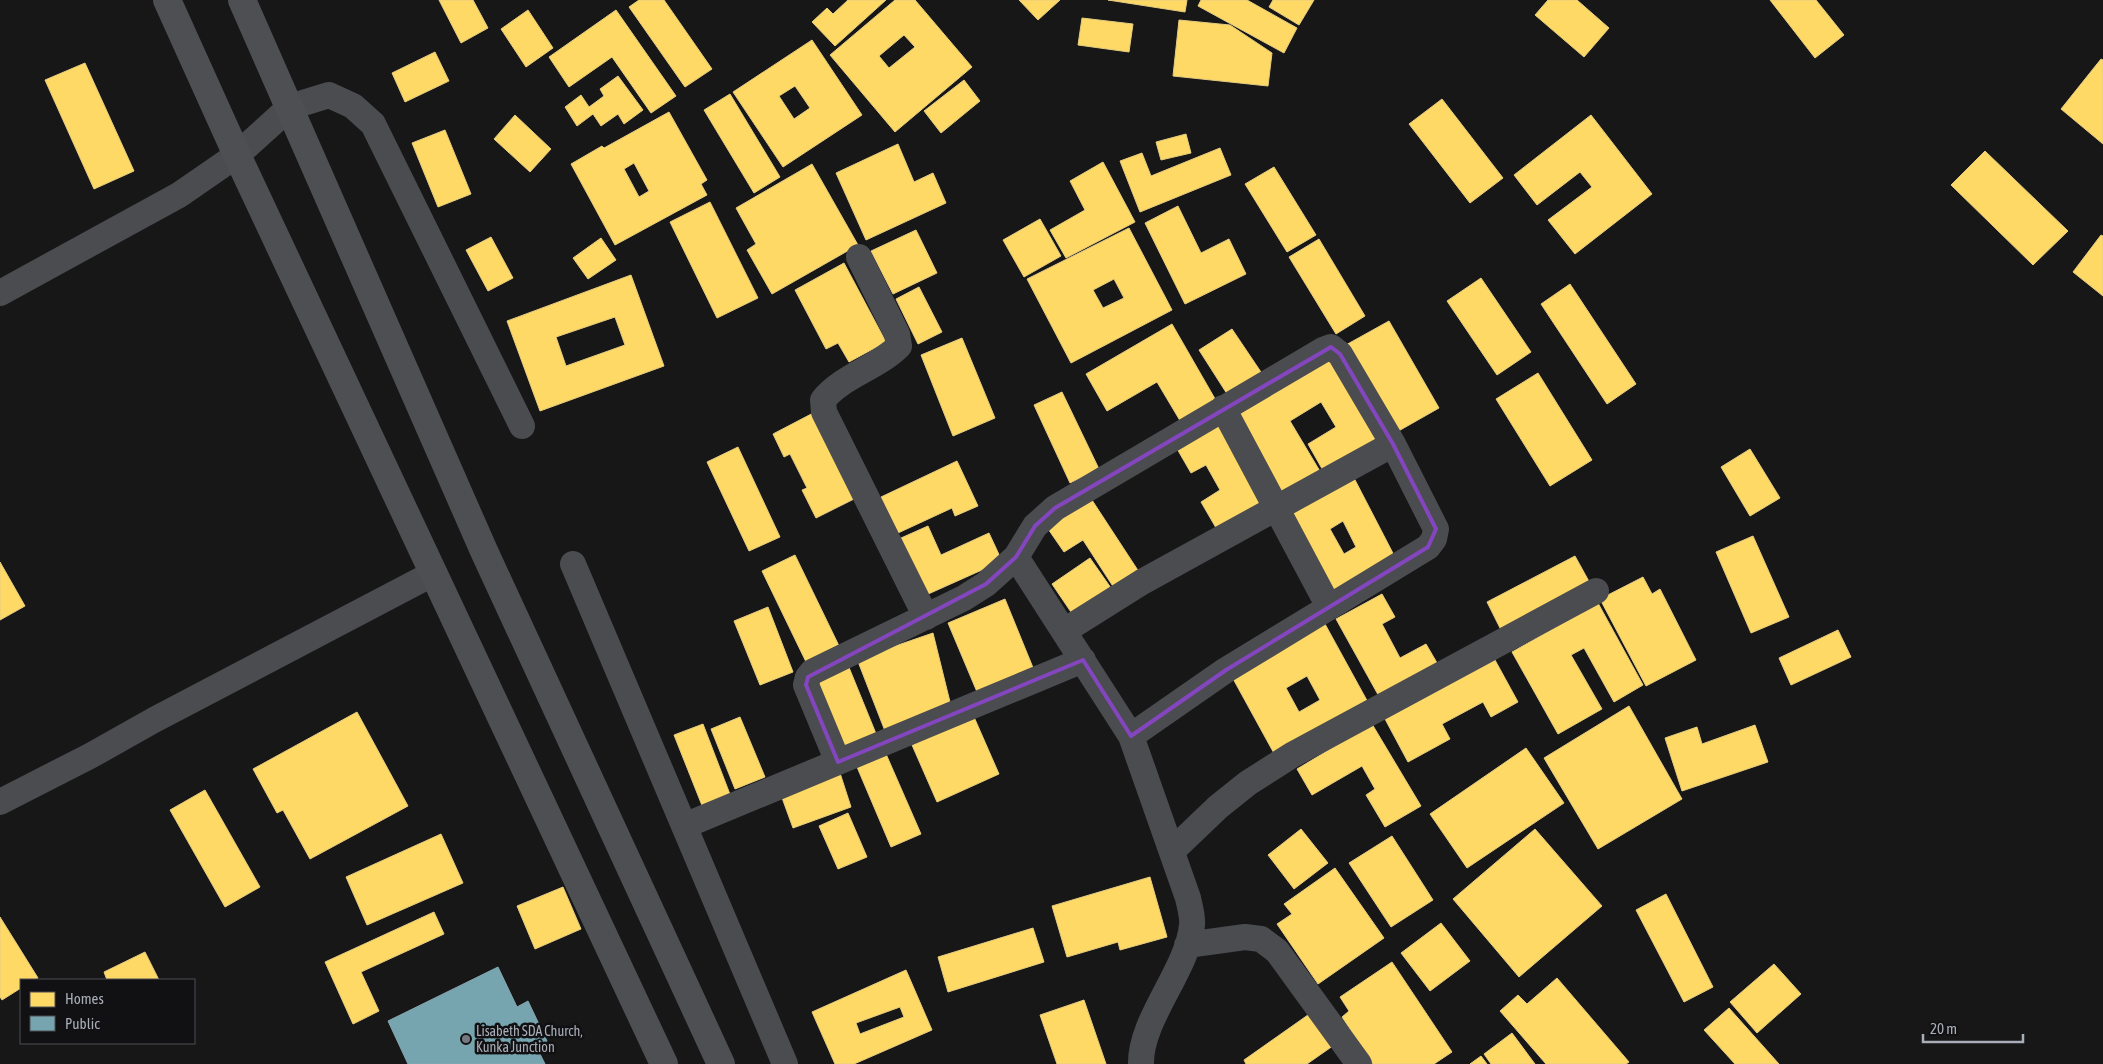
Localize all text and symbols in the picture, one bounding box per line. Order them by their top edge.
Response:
legend [20,979,195,1044]
text: Homes [65,990,104,1007]
scale bar [1923,1012,2023,1044]
text: Public [65,1015,100,1032]
text: 20 m [1930,1020,1957,1037]
place label: Lisabeth SDA Church, Kunka Junction [476,1023,583,1055]
marker: Lisabeth SDA Church, Kunka Junction [460,1033,472,1045]

